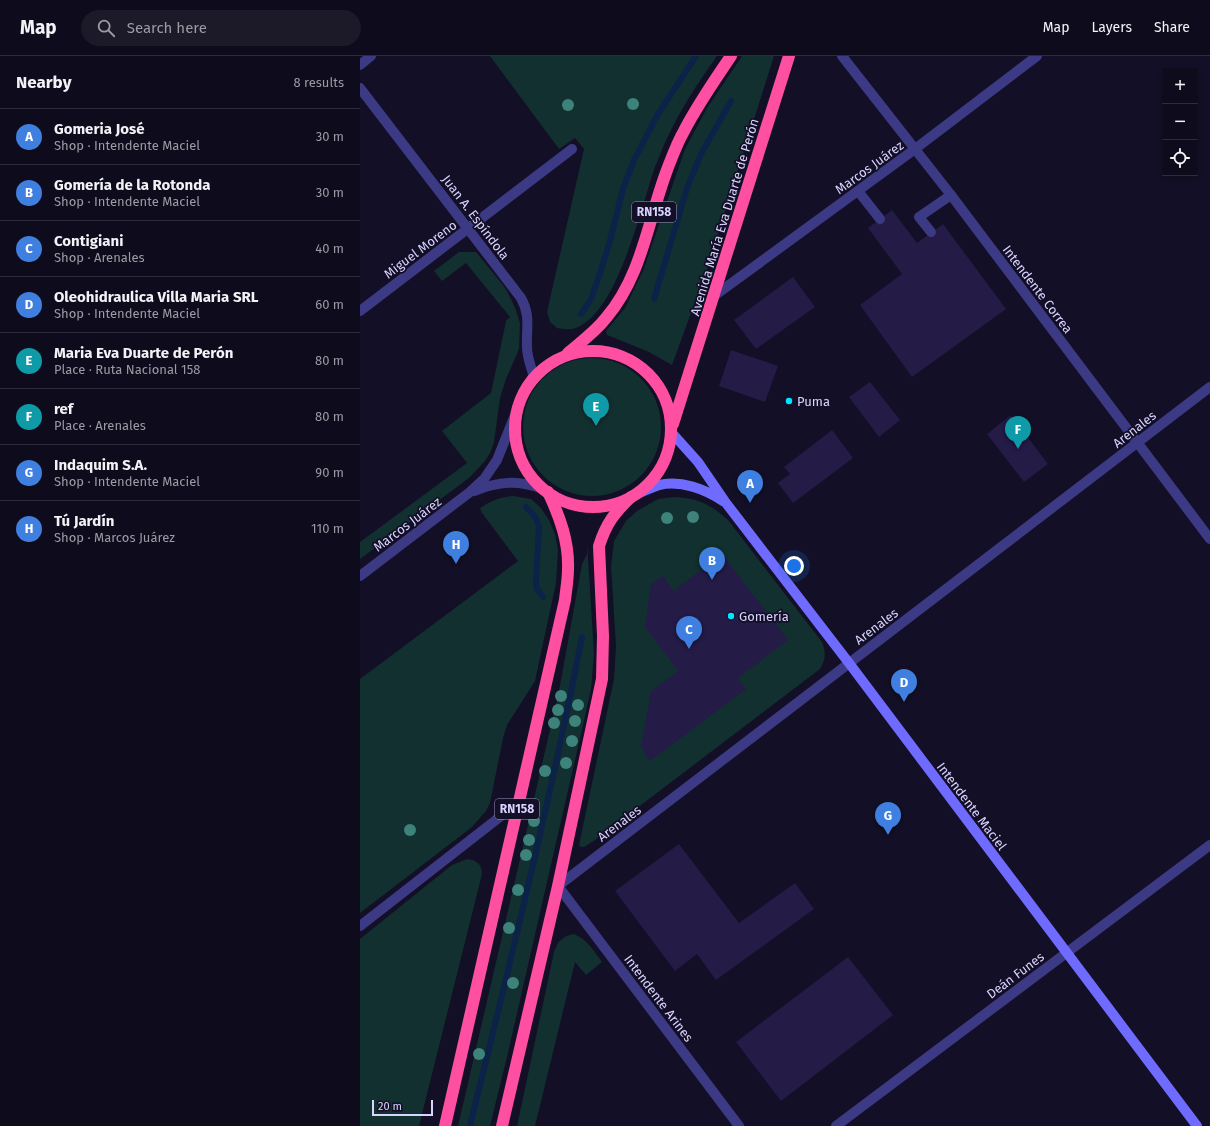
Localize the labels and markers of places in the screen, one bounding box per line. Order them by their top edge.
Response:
pin: E [583,393,609,426]
place label: Puma [797,394,830,409]
marker: Puma [784,396,794,406]
pin: F [1005,416,1031,449]
pin: A [737,470,763,503]
pin: H [443,531,469,564]
pin: B [699,547,725,580]
place label: Gomería [739,609,789,624]
marker: Gomería [726,611,736,621]
pin: C [676,616,702,649]
pin: D [891,669,917,702]
pin: G [875,802,901,835]

